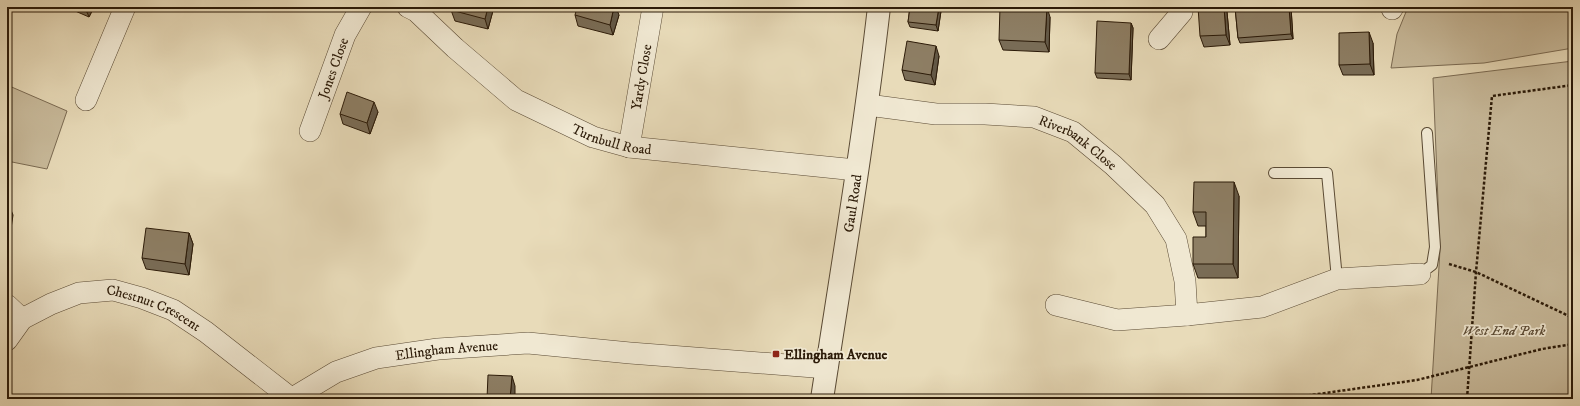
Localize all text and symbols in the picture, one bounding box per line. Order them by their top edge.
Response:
street label: Jones Close [314,35,353,103]
street label: Yardy Close [628,43,656,111]
street label: Riverbank Close [1036,112,1121,174]
street label: Turnbull Road [568,120,652,159]
street label: Gaul Road [840,173,867,234]
street label: Chestnut Crescent [106,282,204,336]
park label: West End Park [1463,322,1546,340]
street label: Ellingham Avenue [394,337,499,365]
place label: Ellingham Avenue [784,346,887,364]
marker: Ellingham Avenue [771,349,781,359]

